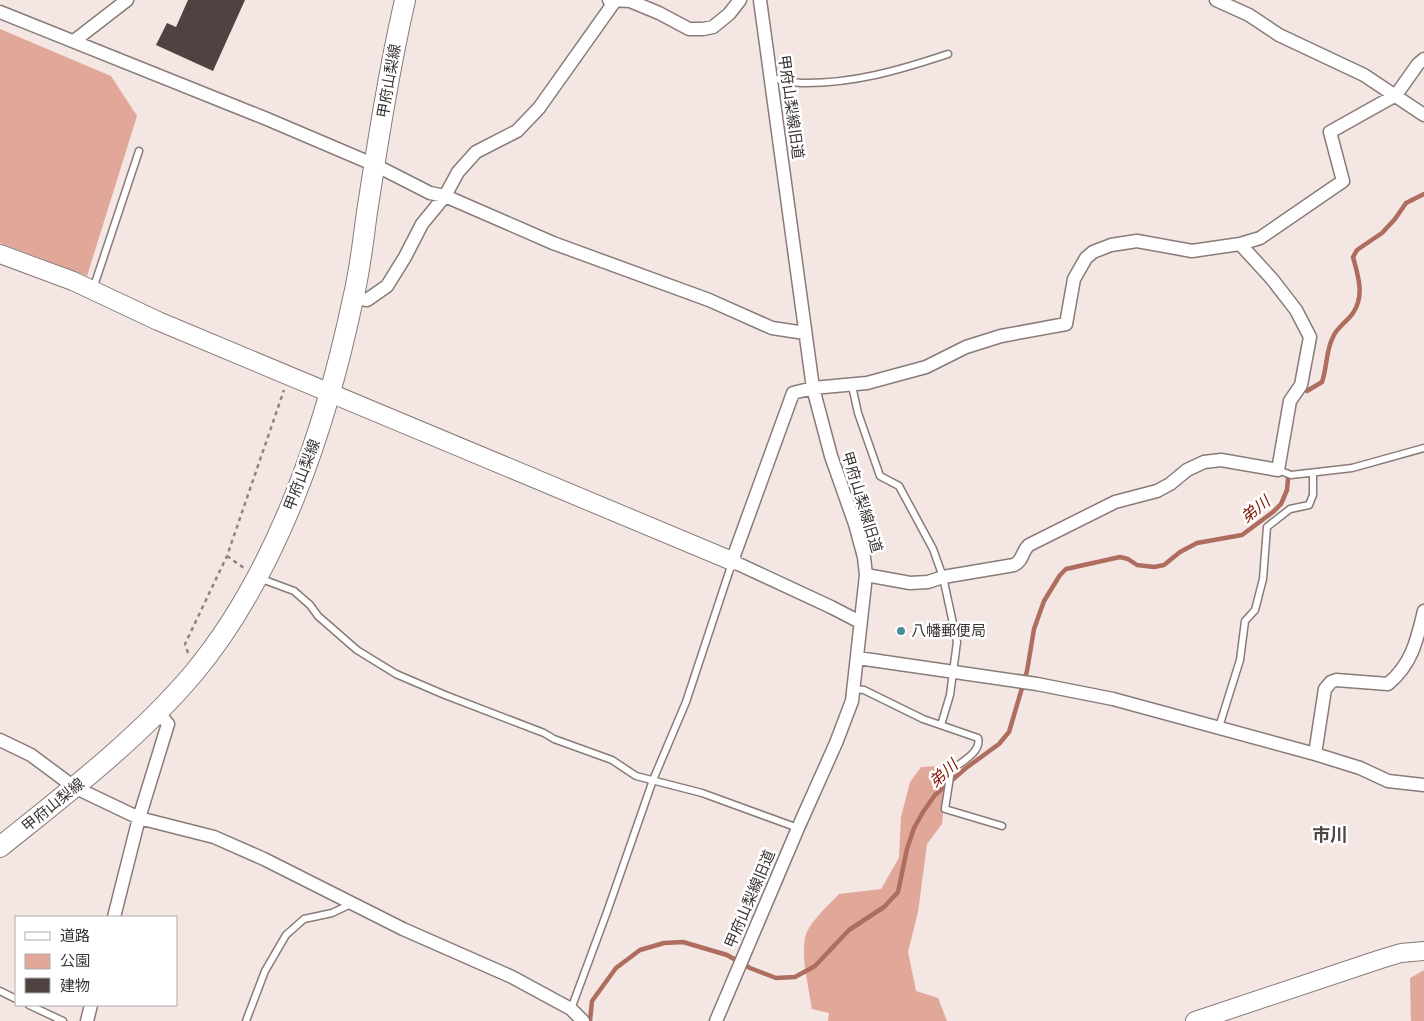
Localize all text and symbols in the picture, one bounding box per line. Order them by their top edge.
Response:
street label: 甲府山梨線 [374,42,404,120]
street label: 甲府山梨線旧道 [775,54,807,160]
street label: 甲府山梨線 [280,437,324,513]
street label: 甲府山梨線旧道 [838,449,886,555]
water label: 弟川 [1237,491,1276,528]
place label: 八幡郵便局 [911,622,986,640]
marker: 八幡郵便局 [895,625,907,637]
water label: 弟川 [925,754,964,792]
street label: 甲府山梨線 [18,774,88,836]
district label: 市川 [1312,824,1348,846]
street label: 甲府山梨線旧道 [721,847,779,951]
legend [15,916,178,1006]
text: 道路 [60,927,90,945]
text: 公園 [60,952,90,970]
text: 建物 [60,977,90,995]

